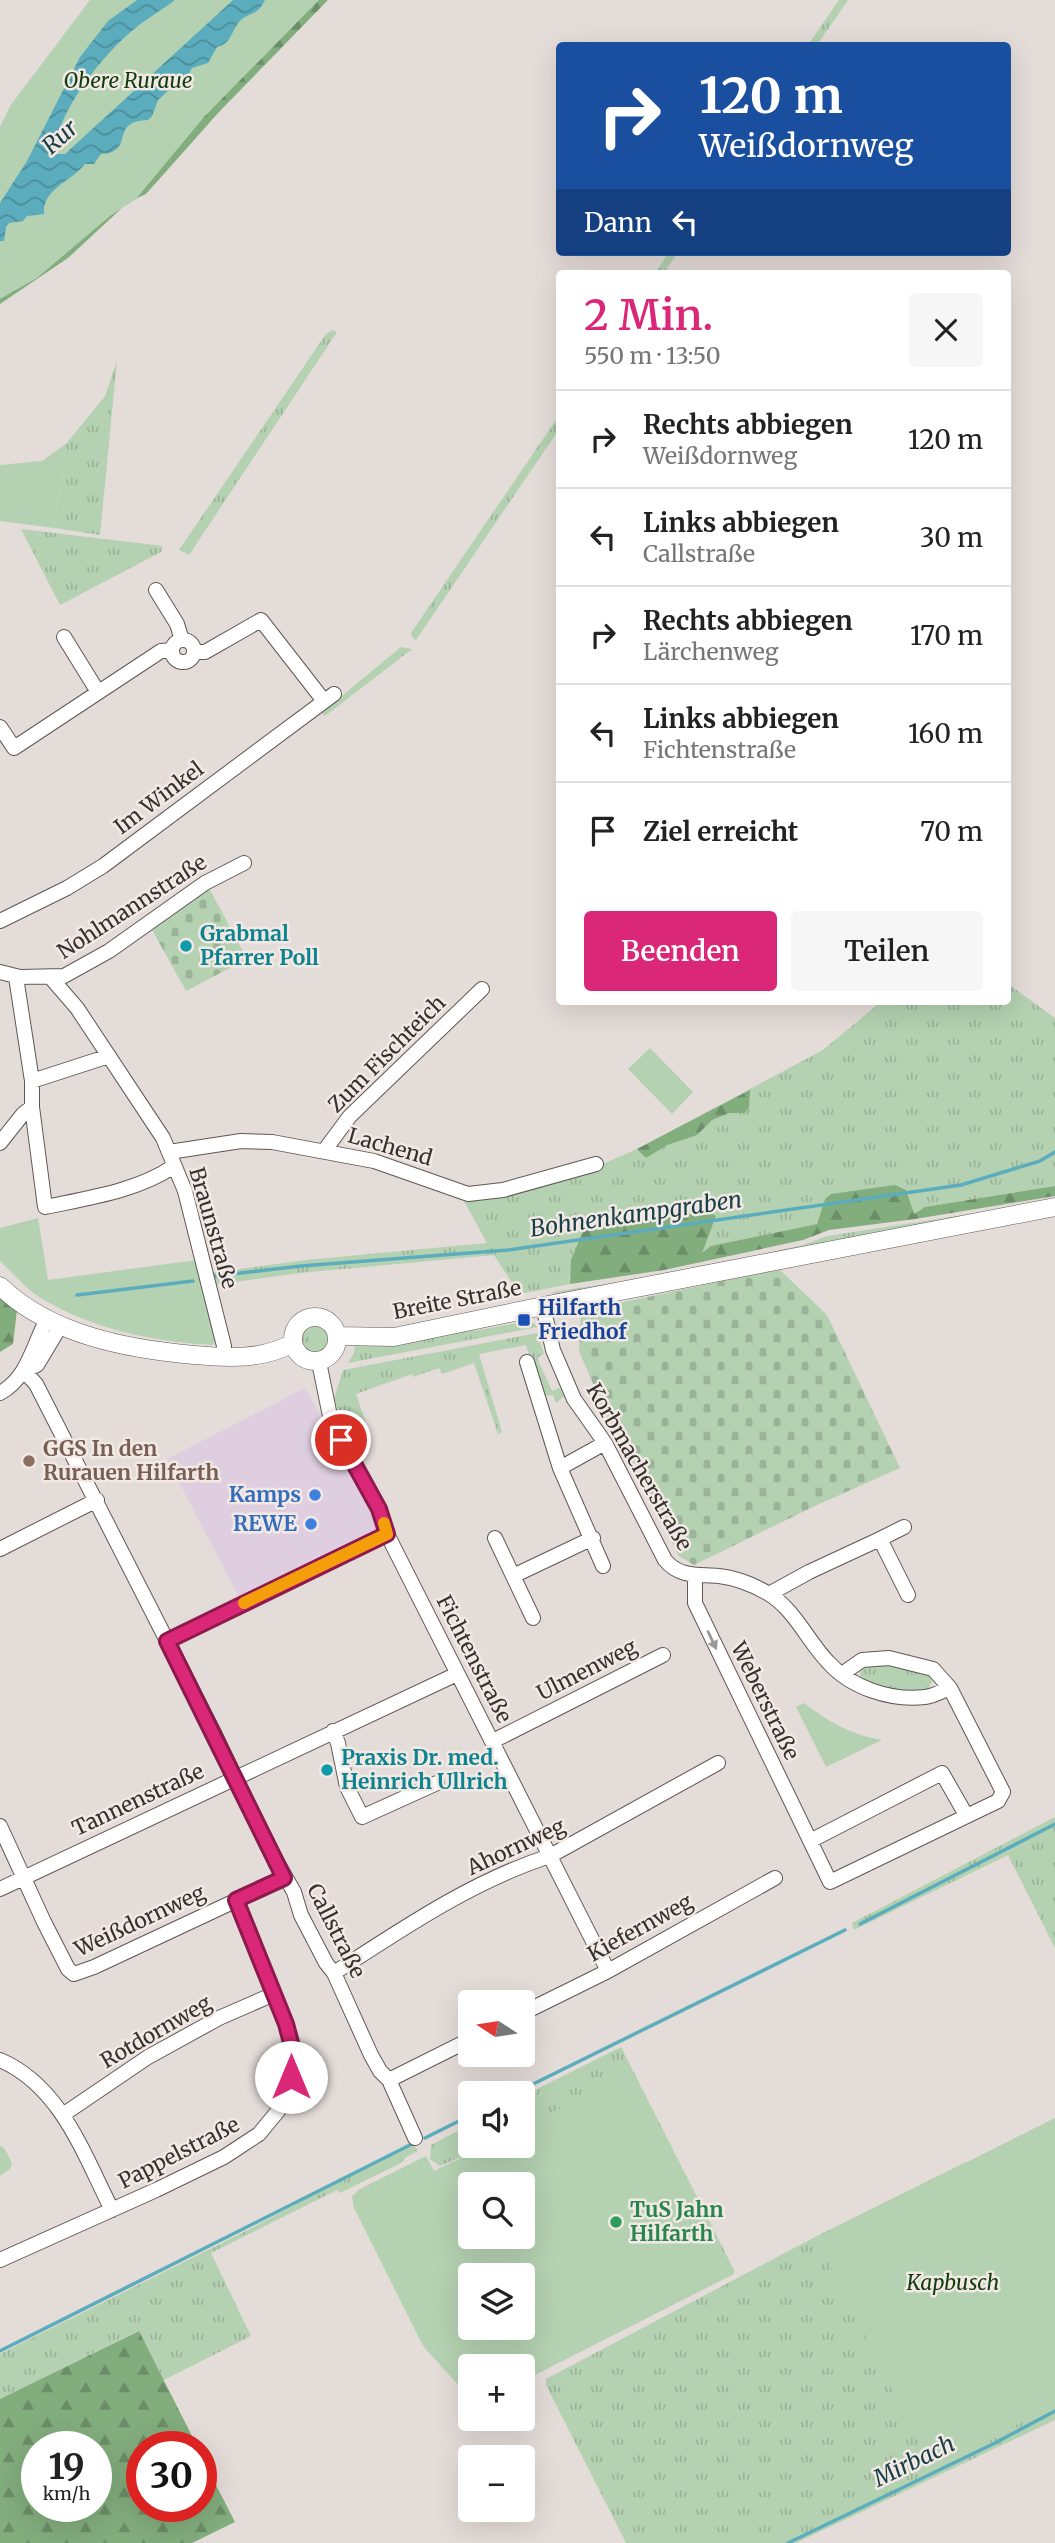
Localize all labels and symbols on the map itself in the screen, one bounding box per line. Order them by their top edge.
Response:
park label: Obere Ruraue [64,67,192,94]
water label: Rur [36,113,84,160]
street label: Im Winkel [109,755,209,840]
street label: Nohlmannstraße [52,848,211,965]
place label: Grabmal Pfarrer Poll [200,920,319,971]
marker: Grabmal Pfarrer Poll [178,938,194,954]
street label: Zum Fischteich [322,989,451,1118]
street label: Lachend [345,1122,436,1172]
street label: Braunstraße [183,1164,244,1292]
water label: Bohnenkampgraben [528,1184,744,1243]
street label: Breite Straße [390,1274,523,1325]
place label: Hilfarth Friedhof [538,1294,628,1345]
marker: Hilfarth Friedhof [516,1312,532,1328]
street label: Korbmacherstraße [580,1378,698,1555]
pin [311,1410,371,1470]
place label: GGS In den Rurauen Hilfarth [43,1435,219,1486]
marker: GGS In den Rurauen Hilfarth [21,1453,37,1469]
place label: Kamps [229,1481,301,1508]
marker: Kamps [307,1487,323,1503]
place label: REWE [233,1510,297,1537]
marker: REWE [303,1516,319,1532]
street label: Fichtenstraße [431,1590,518,1727]
one-way arrow [706,1630,718,1650]
street label: Ulmenweg [532,1633,642,1706]
street label: Weberstraße [725,1636,806,1764]
place label: Praxis Dr. med. Heinrich Ullrich [341,1744,508,1795]
street label: Tannenstraße [68,1757,208,1842]
marker: Praxis Dr. med. Heinrich Ullrich [319,1762,335,1778]
street label: Ahornweg [461,1812,569,1881]
street label: Weißdornweg [69,1878,210,1963]
street label: Callstraße [301,1879,372,1983]
street label: Kiefernweg [583,1888,697,1967]
street label: Rotdornweg [95,1989,216,2074]
north arrow [458,1990,536,2067]
position arrow [254,2040,328,2114]
street label: Pappelstraße [114,2111,244,2195]
place label: TuS Jahn Hilfarth [630,2196,723,2247]
marker: TuS Jahn Hilfarth [608,2214,624,2230]
park label: Kapbusch [906,2269,999,2296]
water label: Mirbach [867,2428,959,2493]
speed limit sign: 30 [126,2431,217,2522]

